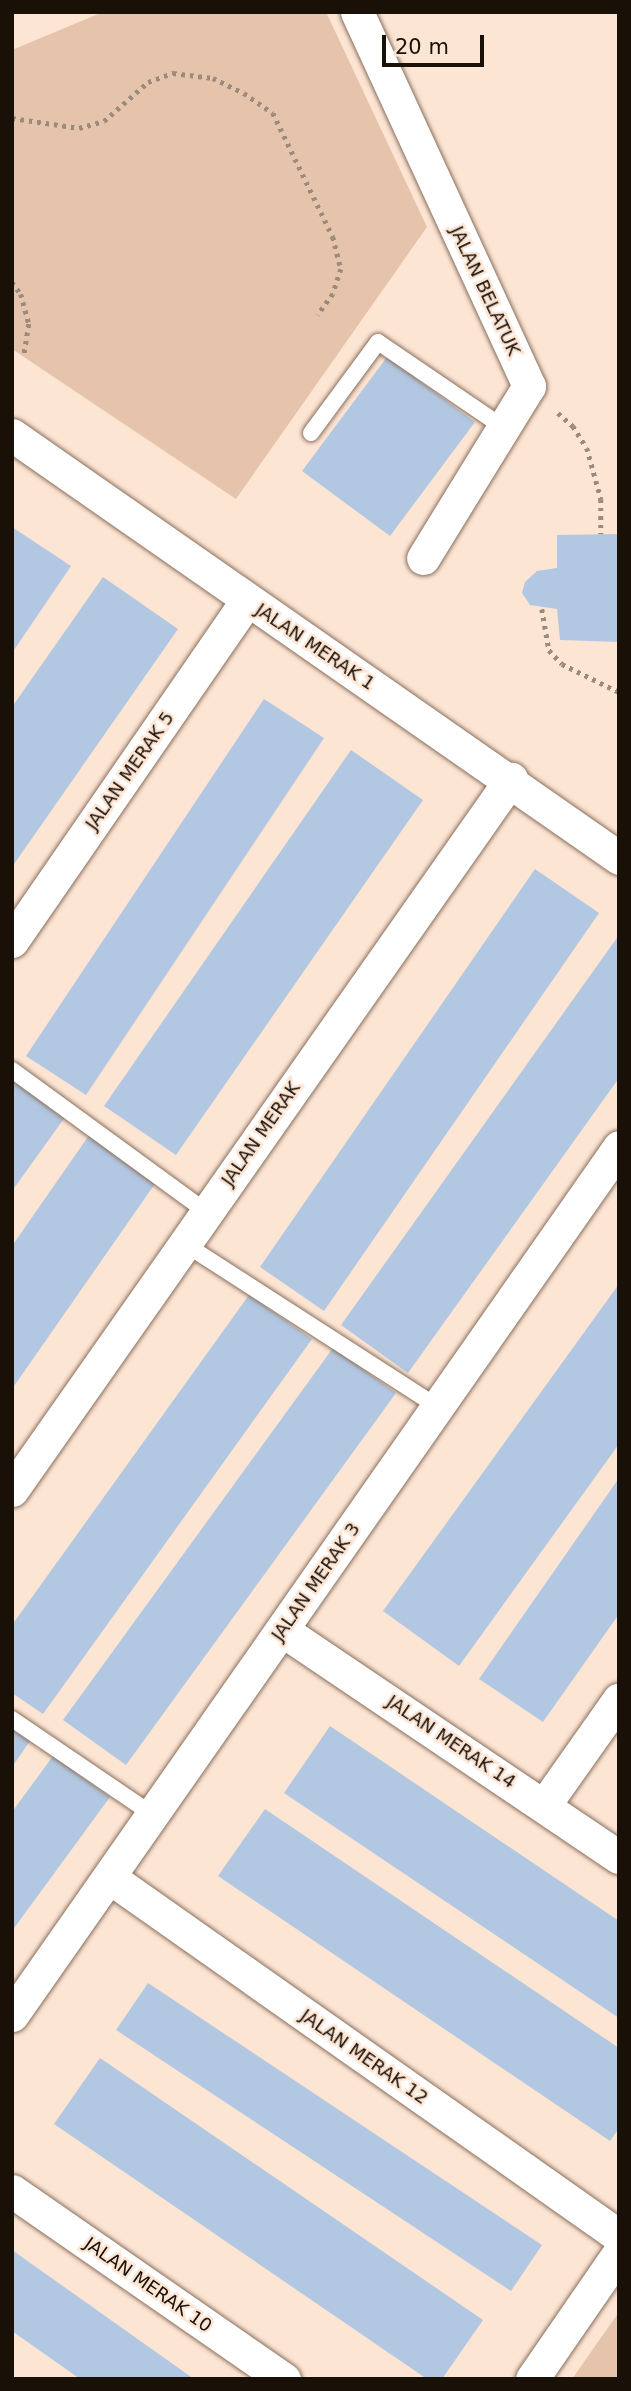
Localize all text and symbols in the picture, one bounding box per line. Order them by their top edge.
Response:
scale bar [386,21,488,65]
text: 20 m [395,35,449,59]
street label: JALAN BELATUK [446,223,524,359]
street label: JALAN MERAK 1 [251,599,379,695]
street label: JALAN MERAK 5 [81,708,179,834]
street label: JALAN MERAK [217,1078,305,1190]
street label: JALAN MERAK 3 [267,1519,365,1645]
street label: JALAN MERAK 14 [383,1691,519,1793]
street label: JALAN MERAK 12 [296,2005,432,2109]
street label: JALAN MERAK 10 [80,2233,216,2337]

